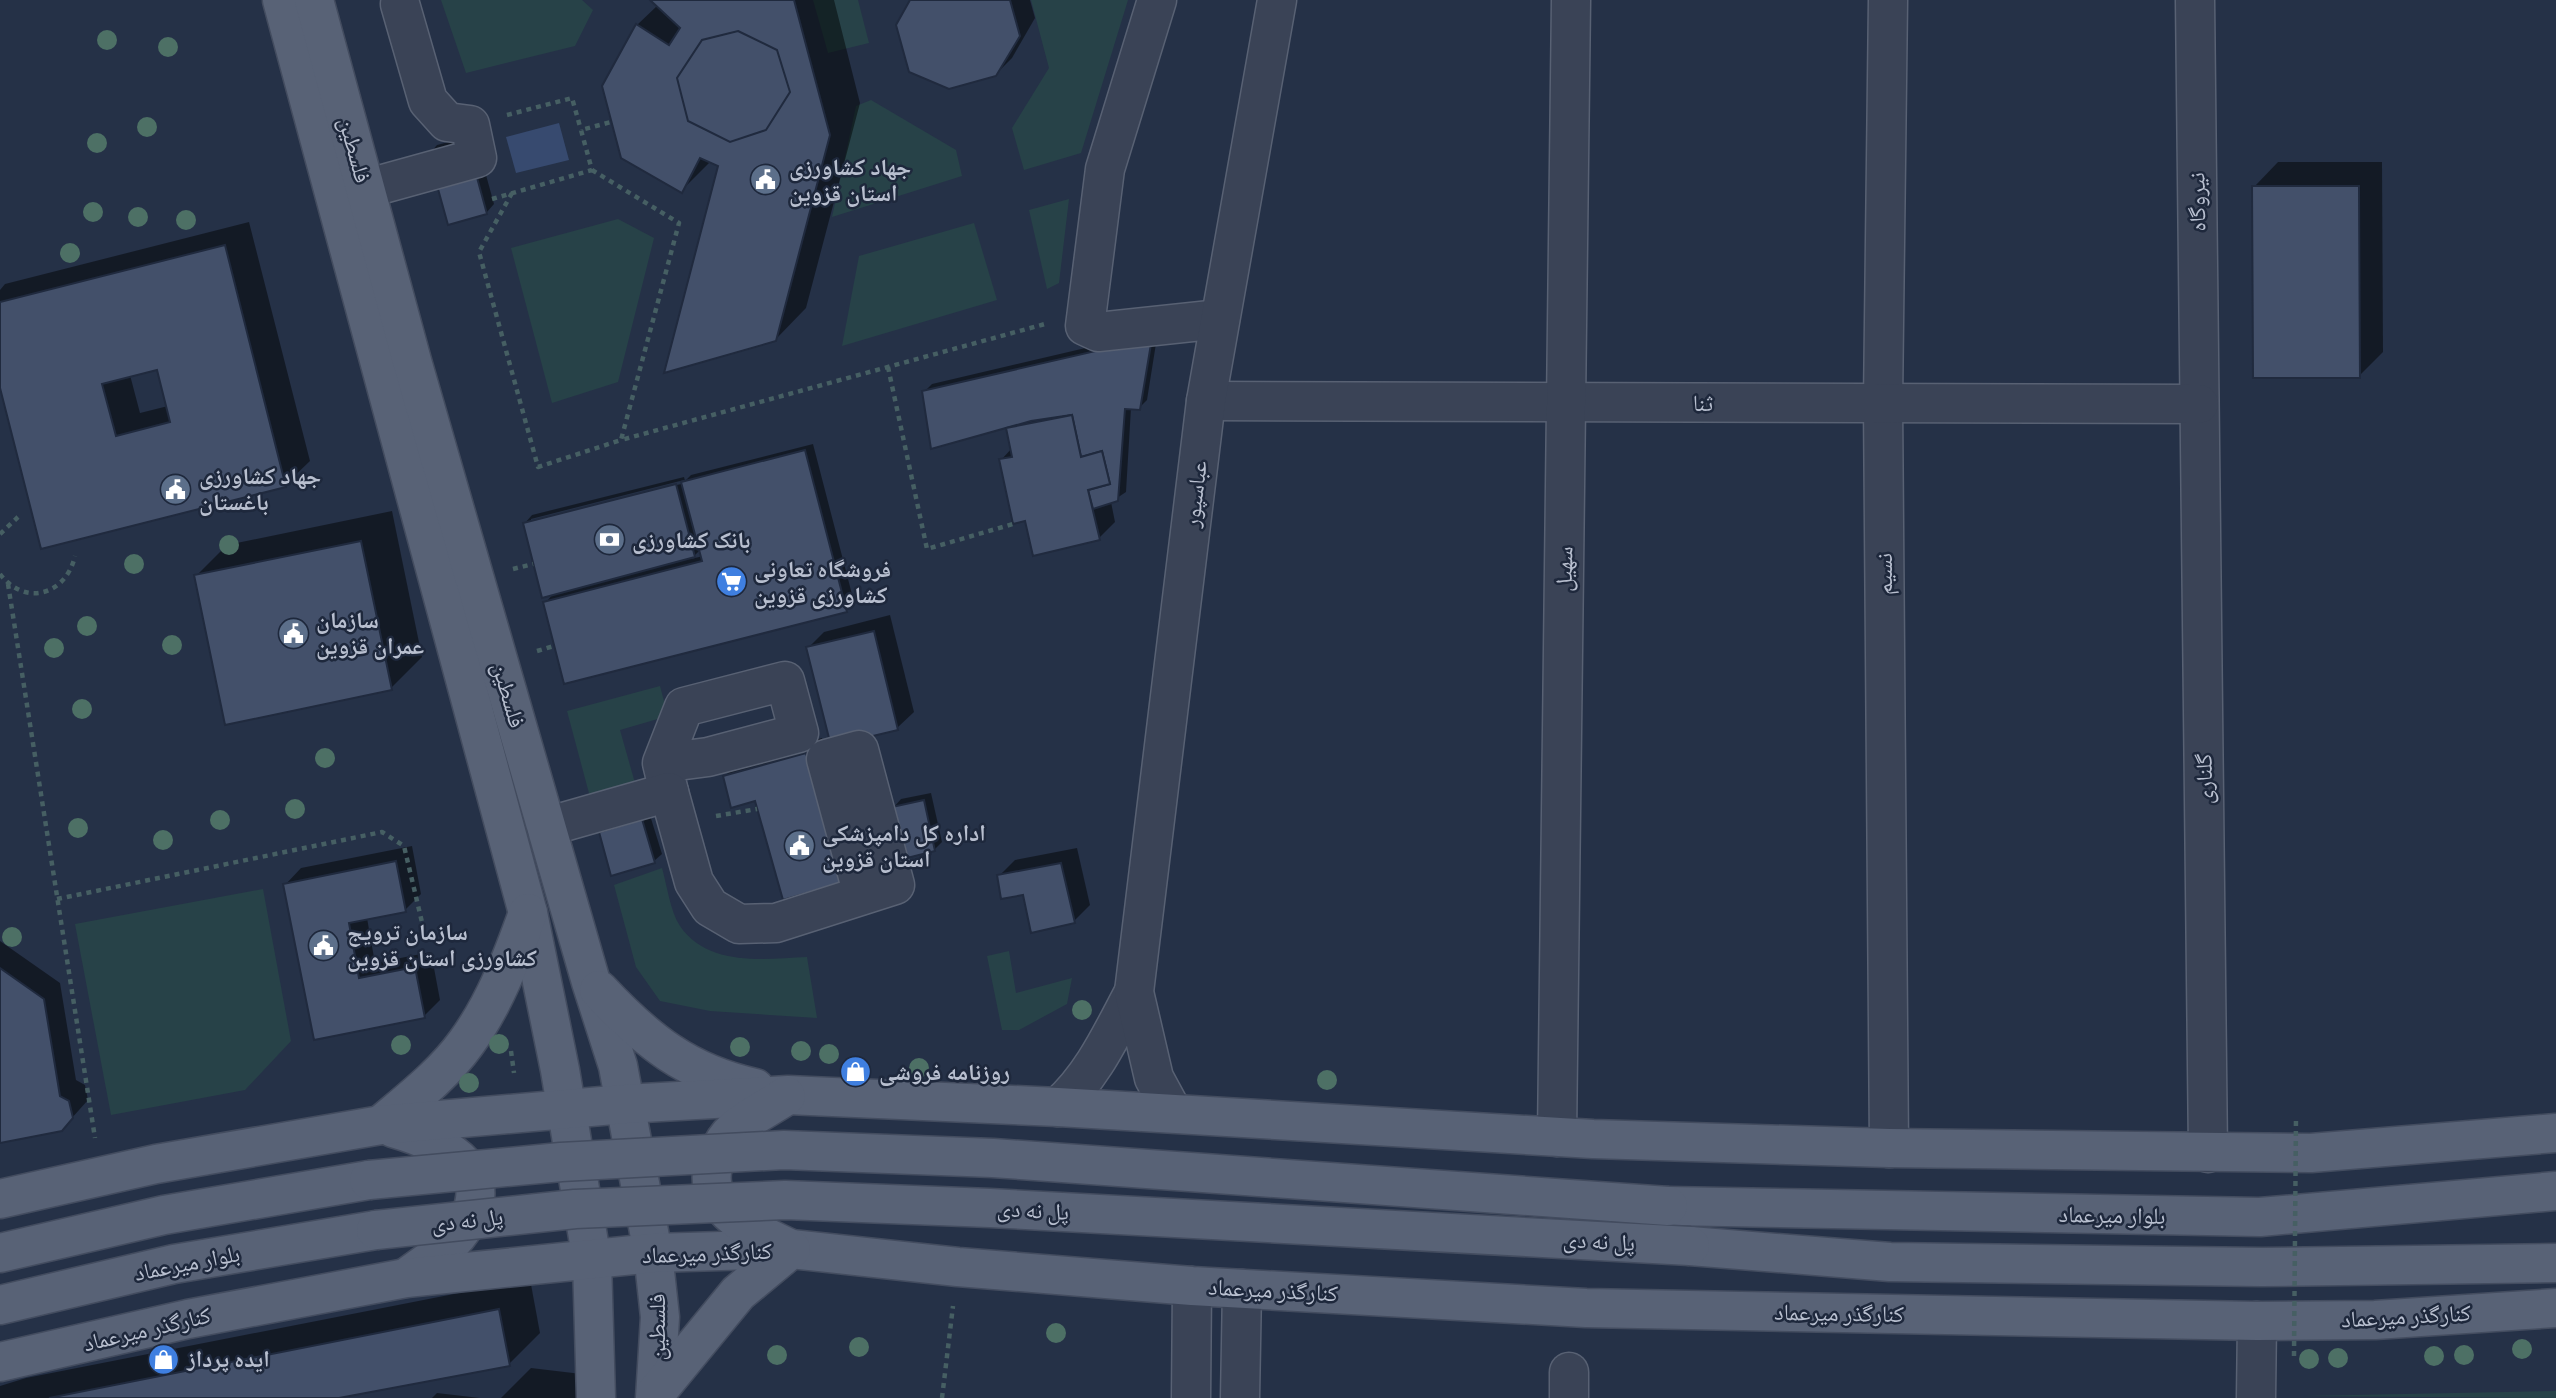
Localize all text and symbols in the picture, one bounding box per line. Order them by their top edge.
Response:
street label: فلسطین [333,114,377,186]
place label: جهاد کشاورزی استان قزوین [789,153,911,207]
public building icon: جهاد کشاورزی استان قزوین [749,163,783,197]
street label: نیروگاه [2182,172,2212,232]
street label: ثنا [1693,389,1713,417]
street label: عباسپور [1177,459,1213,530]
place label: جهاد کشاورزی باغستان [199,462,321,516]
public building icon: جهاد کشاورزی باغستان [159,472,193,506]
bank icon: بانک کشاورزی [592,523,626,557]
place label: بانک کشاورزی [632,526,750,554]
street label: سهیل [1550,546,1578,592]
street label: نسیم [1870,553,1900,595]
place label: فروشگاه تعاونی کشاورزی قزوین [754,555,891,609]
supermarket icon: فروشگاه تعاونی کشاورزی قزوین [714,565,748,599]
place label: سازمان عمران قزوین [316,606,424,660]
public building icon: سازمان عمران قزوین [276,616,310,650]
street label: فلسطین [486,659,532,731]
street label: گلناری [2190,753,2218,805]
place label: اداره کل دامپزشکی استان قزوین [822,819,986,873]
public building icon: اداره کل دامپزشکی استان قزوین [782,829,816,863]
place label: سازمان ترویج کشاورزی استان قزوین [347,918,537,972]
public building icon: سازمان ترویج کشاورزی استان قزوین [307,928,341,962]
shop icon: روزنامه فروشی [839,1055,873,1089]
place label: روزنامه فروشی [879,1058,1010,1086]
street label: پل نه دی [996,1194,1070,1226]
street label: بلوار میرعماد [2058,1200,2166,1230]
street label: پل نه دی [430,1202,504,1238]
street label: پل نه دی [1562,1225,1636,1257]
street label: کنارگذر میرعماد [642,1237,773,1269]
street label: بلوار میرعماد [132,1239,242,1287]
street label: کنارگذر میرعماد [1207,1273,1339,1307]
street label: فلسطین [643,1294,671,1360]
street label: کنارگذر میرعماد [1774,1298,1905,1328]
street label: کنارگذر میرعماد [2340,1299,2472,1333]
street label: کنارگذر میرعماد [81,1301,214,1357]
shop icon: ایده پرداز [147,1342,181,1376]
place label: ایده پرداز [186,1345,270,1373]

